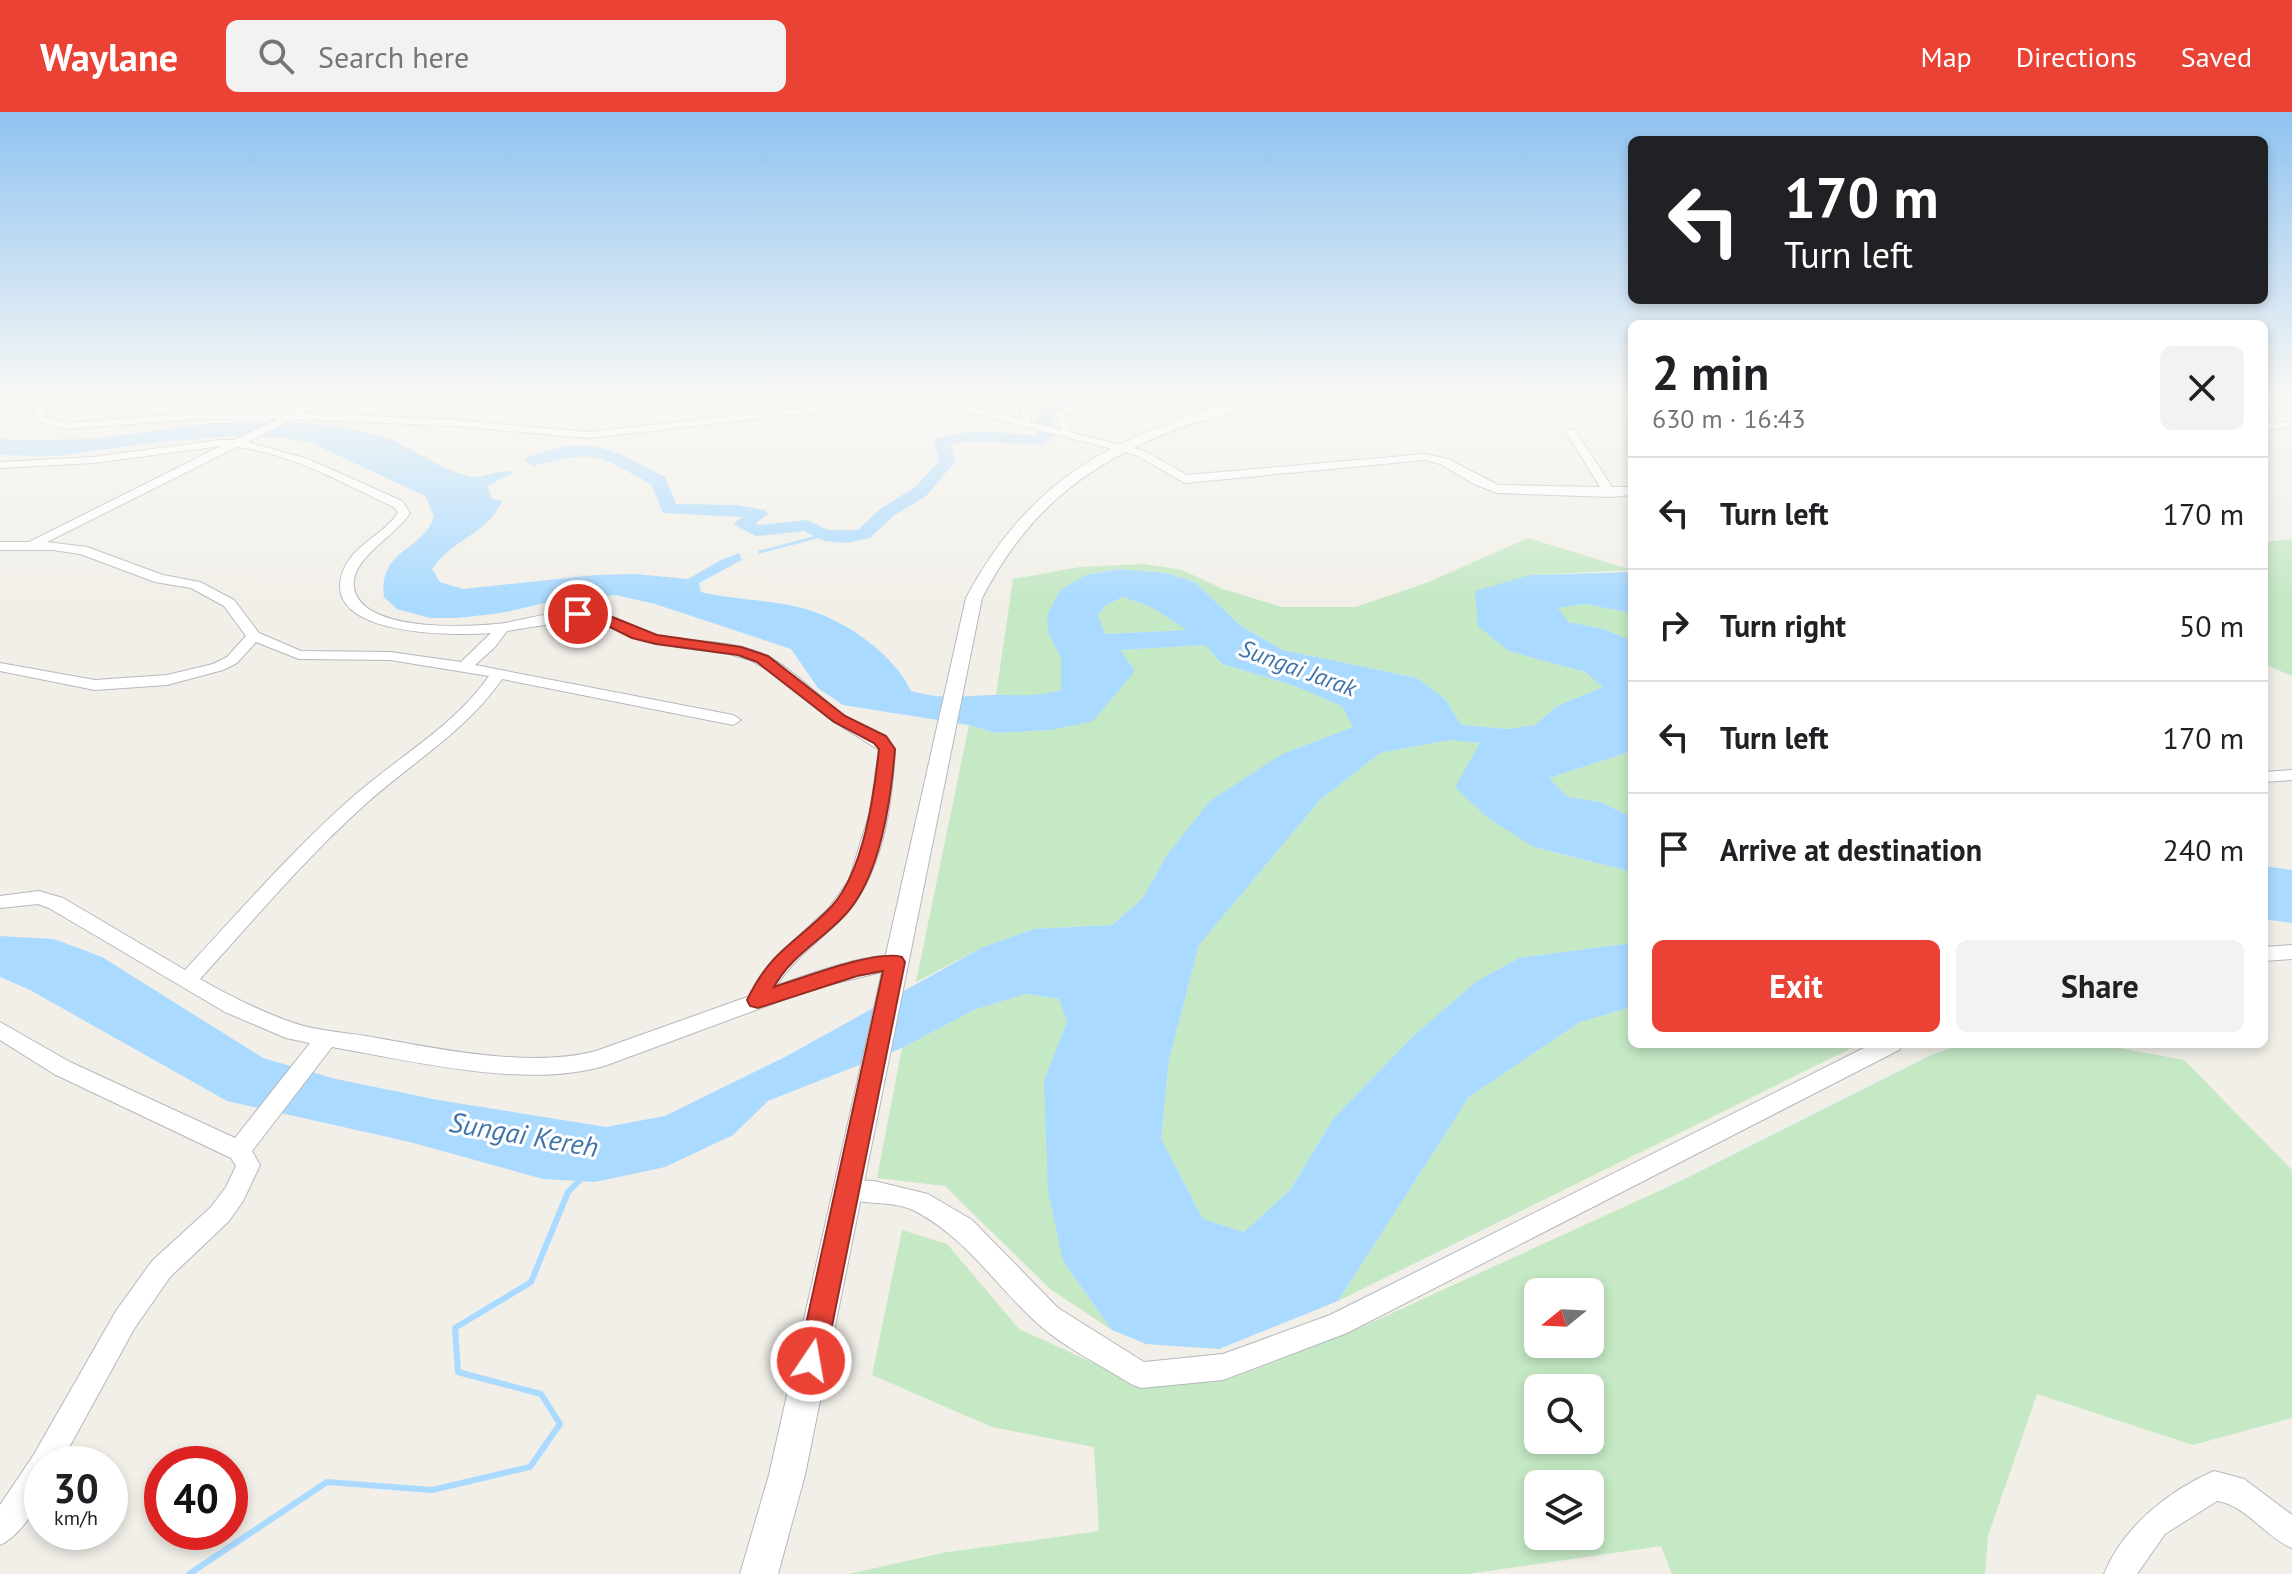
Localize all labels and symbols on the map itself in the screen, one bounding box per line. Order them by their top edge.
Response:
pin [544,580,612,648]
water label: Sungai Jarak [1235,633,1362,704]
water label: Sungai Kereh [446,1103,602,1165]
north arrow [1524,1278,1604,1358]
position arrow [769,1319,853,1403]
speed limit sign: 40 [144,1446,248,1550]

